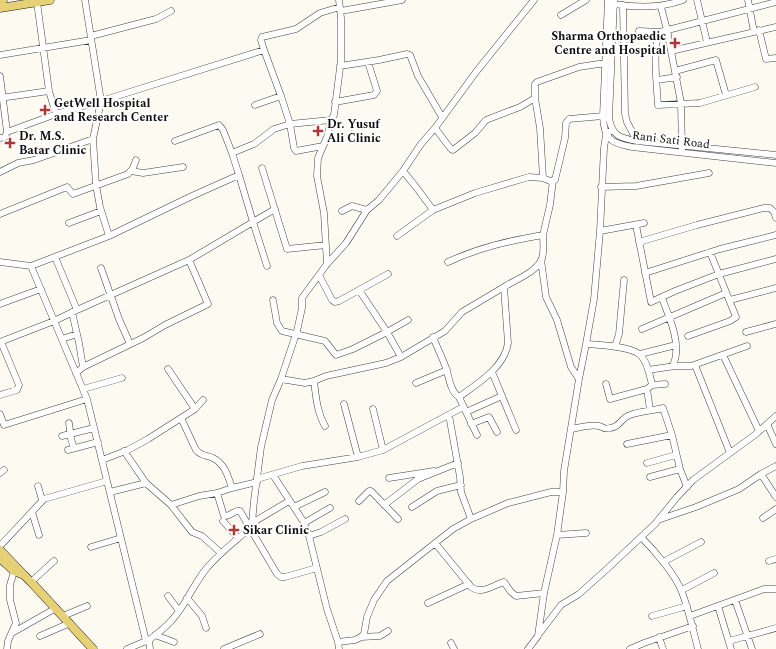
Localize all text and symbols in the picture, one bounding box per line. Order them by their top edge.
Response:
place label: Sharma Orthopaedic Centre and Hospital [551,27,666,60]
marker: Sharma Orthopaedic Centre and Hospital [669,37,681,49]
place label: GetWell Hospital and Research Center [54,94,169,127]
marker: GetWell Hospital and Research Center [39,104,51,116]
place label: Dr. Yusuf Ali Clinic [327,115,381,148]
marker: Dr. Yusuf Ali Clinic [312,125,324,137]
street label: Rani Sati Road [631,126,711,154]
place label: Dr. M.S. Batar Clinic [19,127,87,160]
marker: Dr. M.S. Batar Clinic [4,137,16,149]
place label: Sikar Clinic [243,521,309,540]
marker: Sikar Clinic [228,524,240,536]

